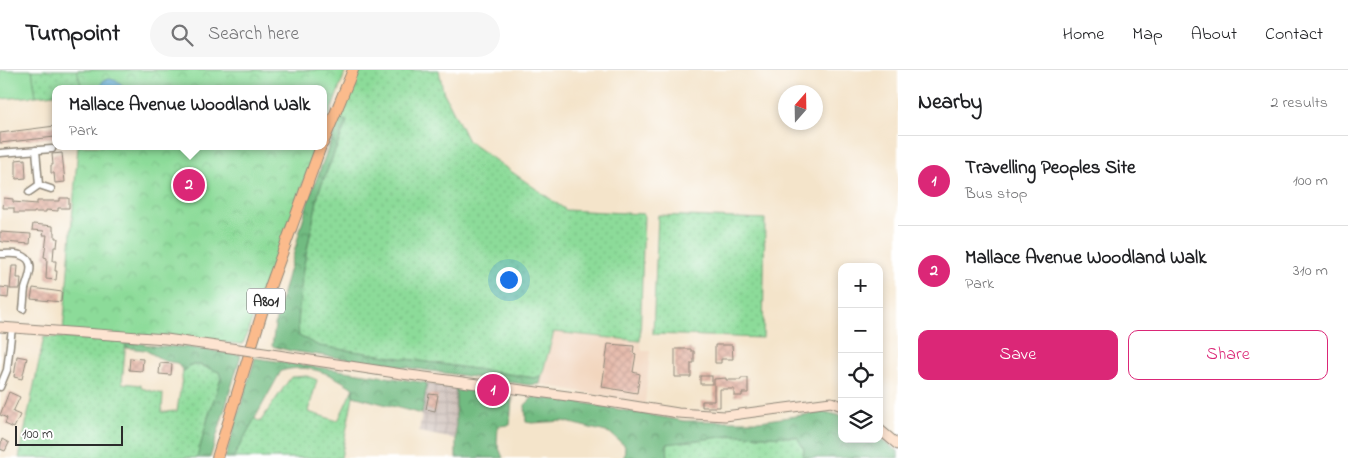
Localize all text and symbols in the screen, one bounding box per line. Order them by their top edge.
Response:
search box [150,12,500,57]
text: Turnpoint [25,17,120,52]
icon: search [168,21,196,49]
text: Search here [208,21,299,48]
text: Home [1063,22,1104,48]
text: Map [1132,22,1163,48]
text: About [1191,22,1237,48]
text: Contact [1265,22,1323,48]
popup [52,85,327,150]
north arrow [778,85,823,130]
text: Nearby [918,88,982,118]
text: 2 results [1270,91,1328,115]
text: Mallace Avenue Woodland Walk [69,92,310,119]
text: Park [69,119,98,143]
text: Travelling Peoples Site [965,155,1136,182]
pin: 2 [173,166,205,204]
text: 1 [931,169,937,193]
text: 100 m [1293,169,1328,193]
text: Bus stop [965,182,1028,206]
text: Mallace Avenue Woodland Walk [965,245,1207,272]
text: 2 [930,259,938,283]
text: 310 m [1293,259,1328,283]
map controls [838,263,883,443]
button: + [838,263,883,308]
your location [496,267,522,293]
text: Park [965,272,994,296]
road number: A801 [247,288,285,314]
button: − [838,308,883,353]
button: Save [918,330,1118,380]
button: Share [1128,330,1328,380]
button: locate [838,353,883,398]
pin: 1 [477,371,509,409]
button: layers [838,398,883,443]
scale bar [15,423,122,446]
text: 100 m [22,424,53,445]

